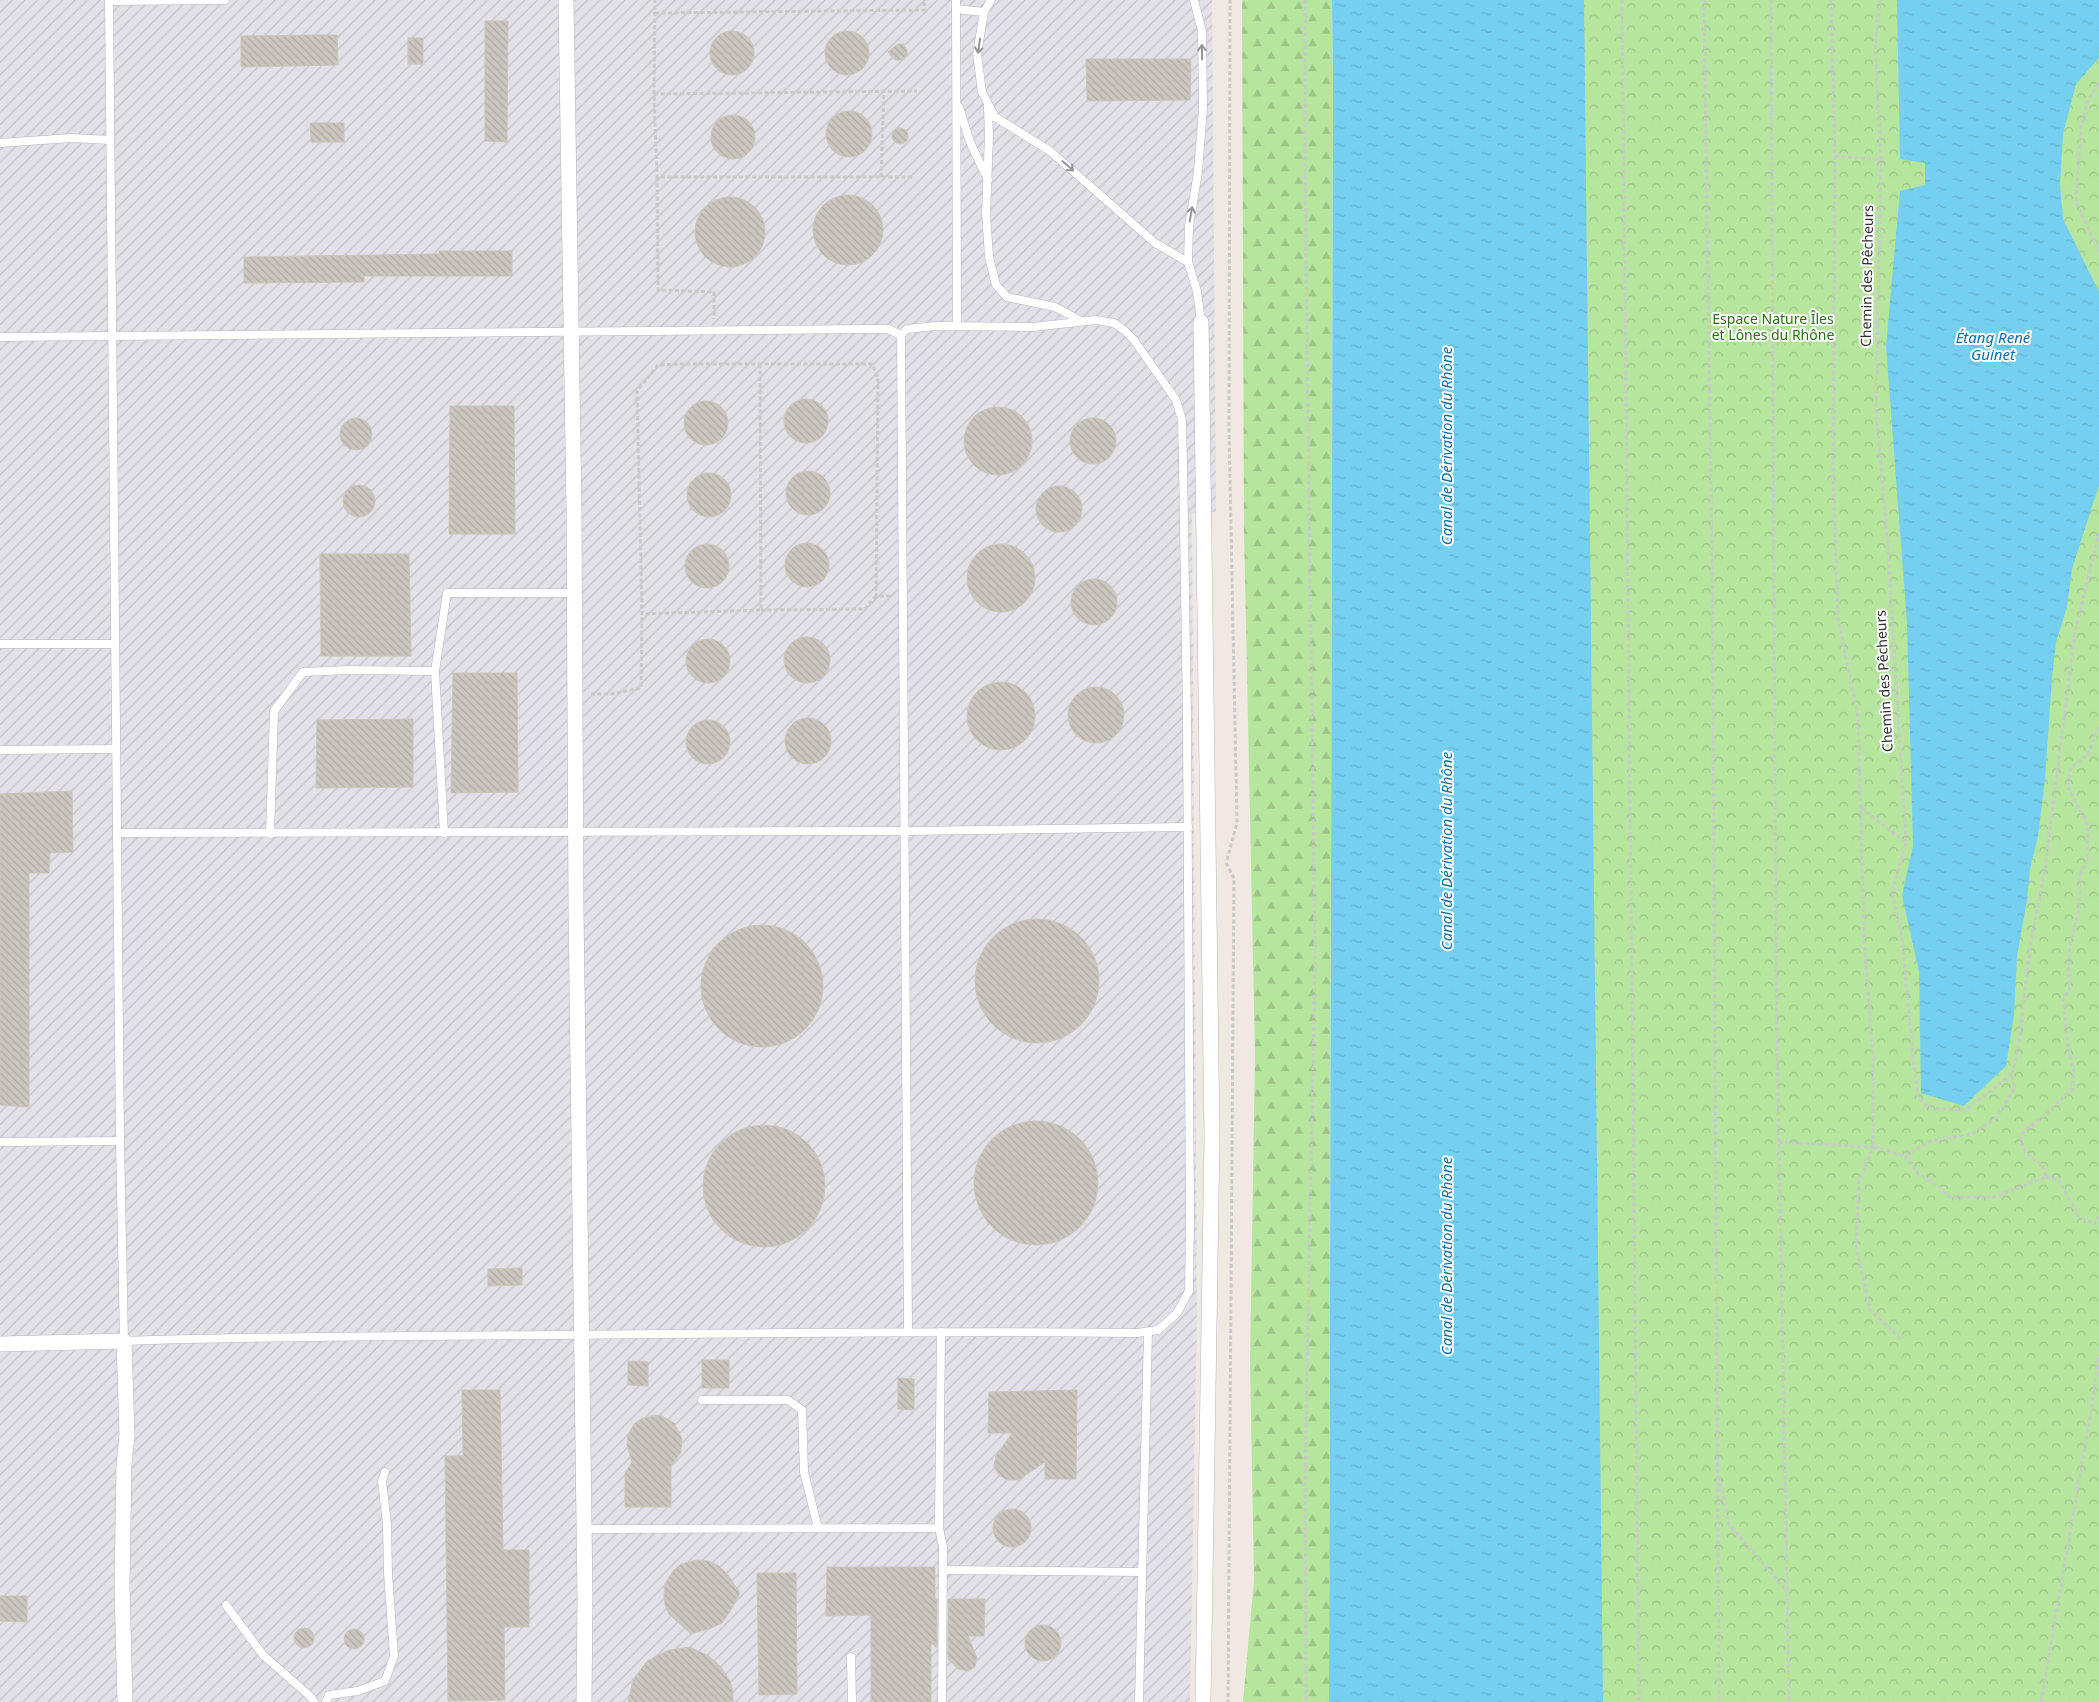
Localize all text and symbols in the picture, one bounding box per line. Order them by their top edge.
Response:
one-way arrow [974,38,984,54]
one-way arrow [1198,44,1207,60]
one-way arrow [1062,160,1075,172]
street label: Chemin des Pêcheurs [1856,205,1877,347]
one-way arrow [1186,206,1196,222]
park label: Espace Nature Îles et Lônes du Rhône [1712,309,1834,344]
water label: Étang René Guinet [1956,327,2031,364]
water label: Canal de Dérivation du Rhône [1436,346,1456,545]
street label: Chemin des Pêcheurs [1870,609,1897,752]
water label: Canal de Dérivation du Rhône [1436,751,1456,950]
water label: Canal de Dérivation du Rhône [1436,1156,1456,1355]

